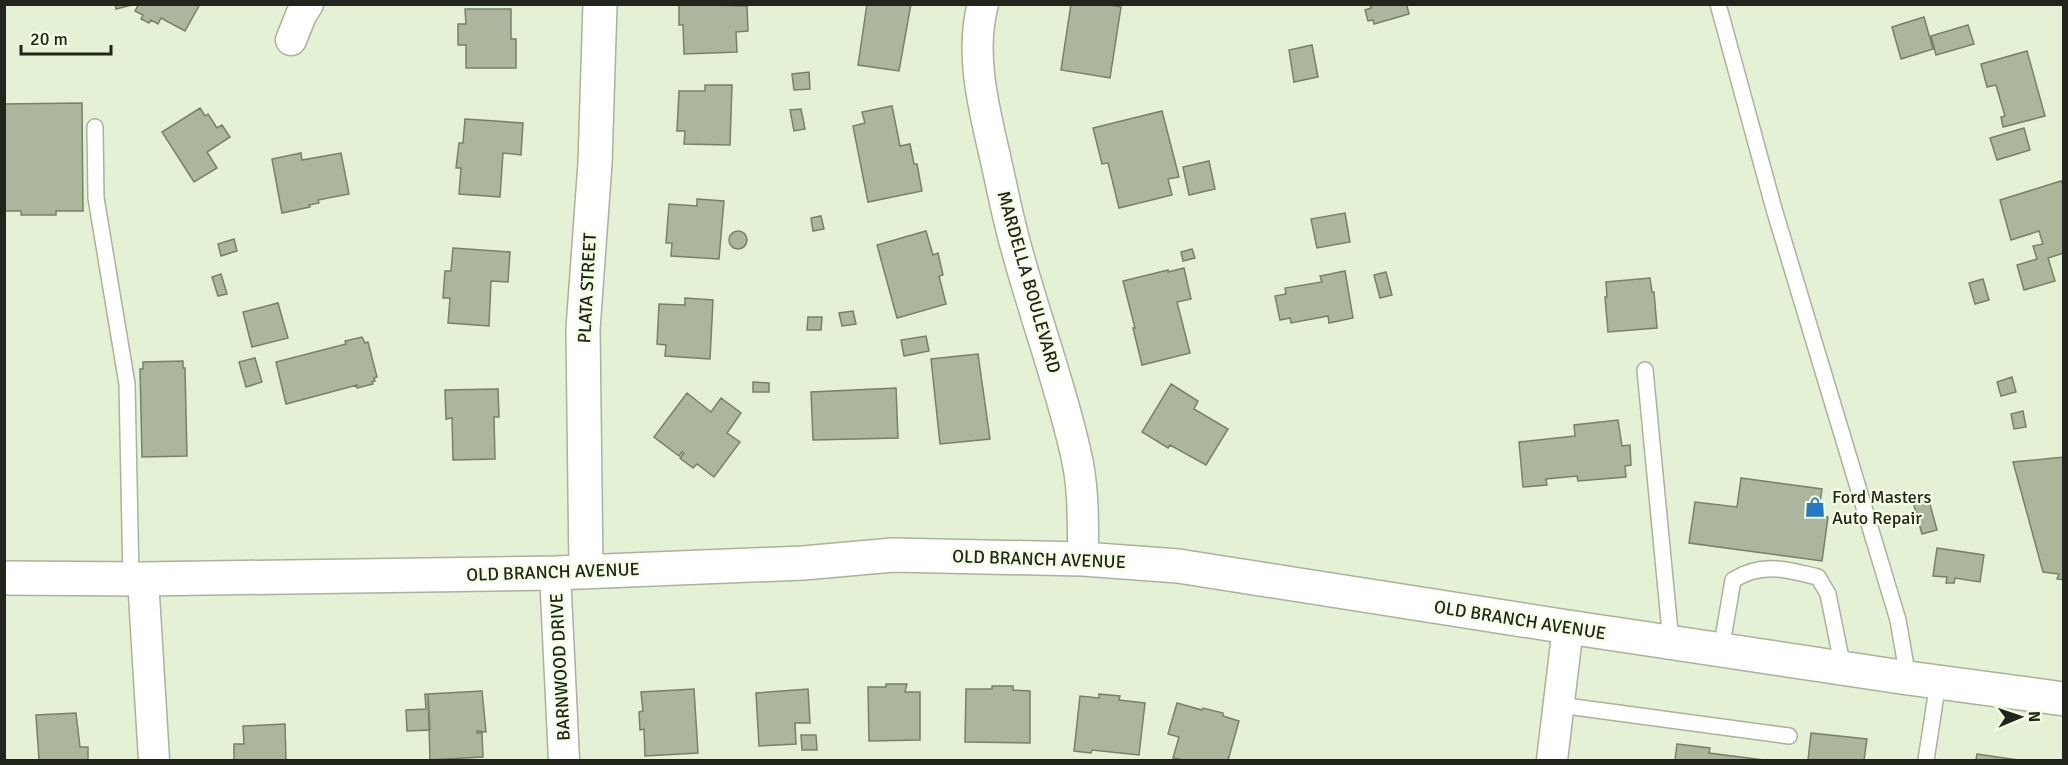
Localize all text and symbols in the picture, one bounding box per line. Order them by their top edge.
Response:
scale bar [21,18,111,56]
text: 20 m [30,28,68,50]
street label: MARDELLA BOULEVARD [992,188,1066,376]
street label: PLATA STREET [573,232,601,344]
place label: Ford Masters Auto Repair [1832,486,1931,529]
shop icon: Ford Masters Auto Repair [1803,495,1827,519]
street label: OLD BRANCH AVENUE [952,545,1126,573]
street label: OLD BRANCH AVENUE [466,558,640,586]
street label: BARNWOOD DRIVE [545,593,575,741]
street label: OLD BRANCH AVENUE [1433,596,1607,644]
north arrow [1990,687,2050,747]
text: N [2024,711,2044,722]

